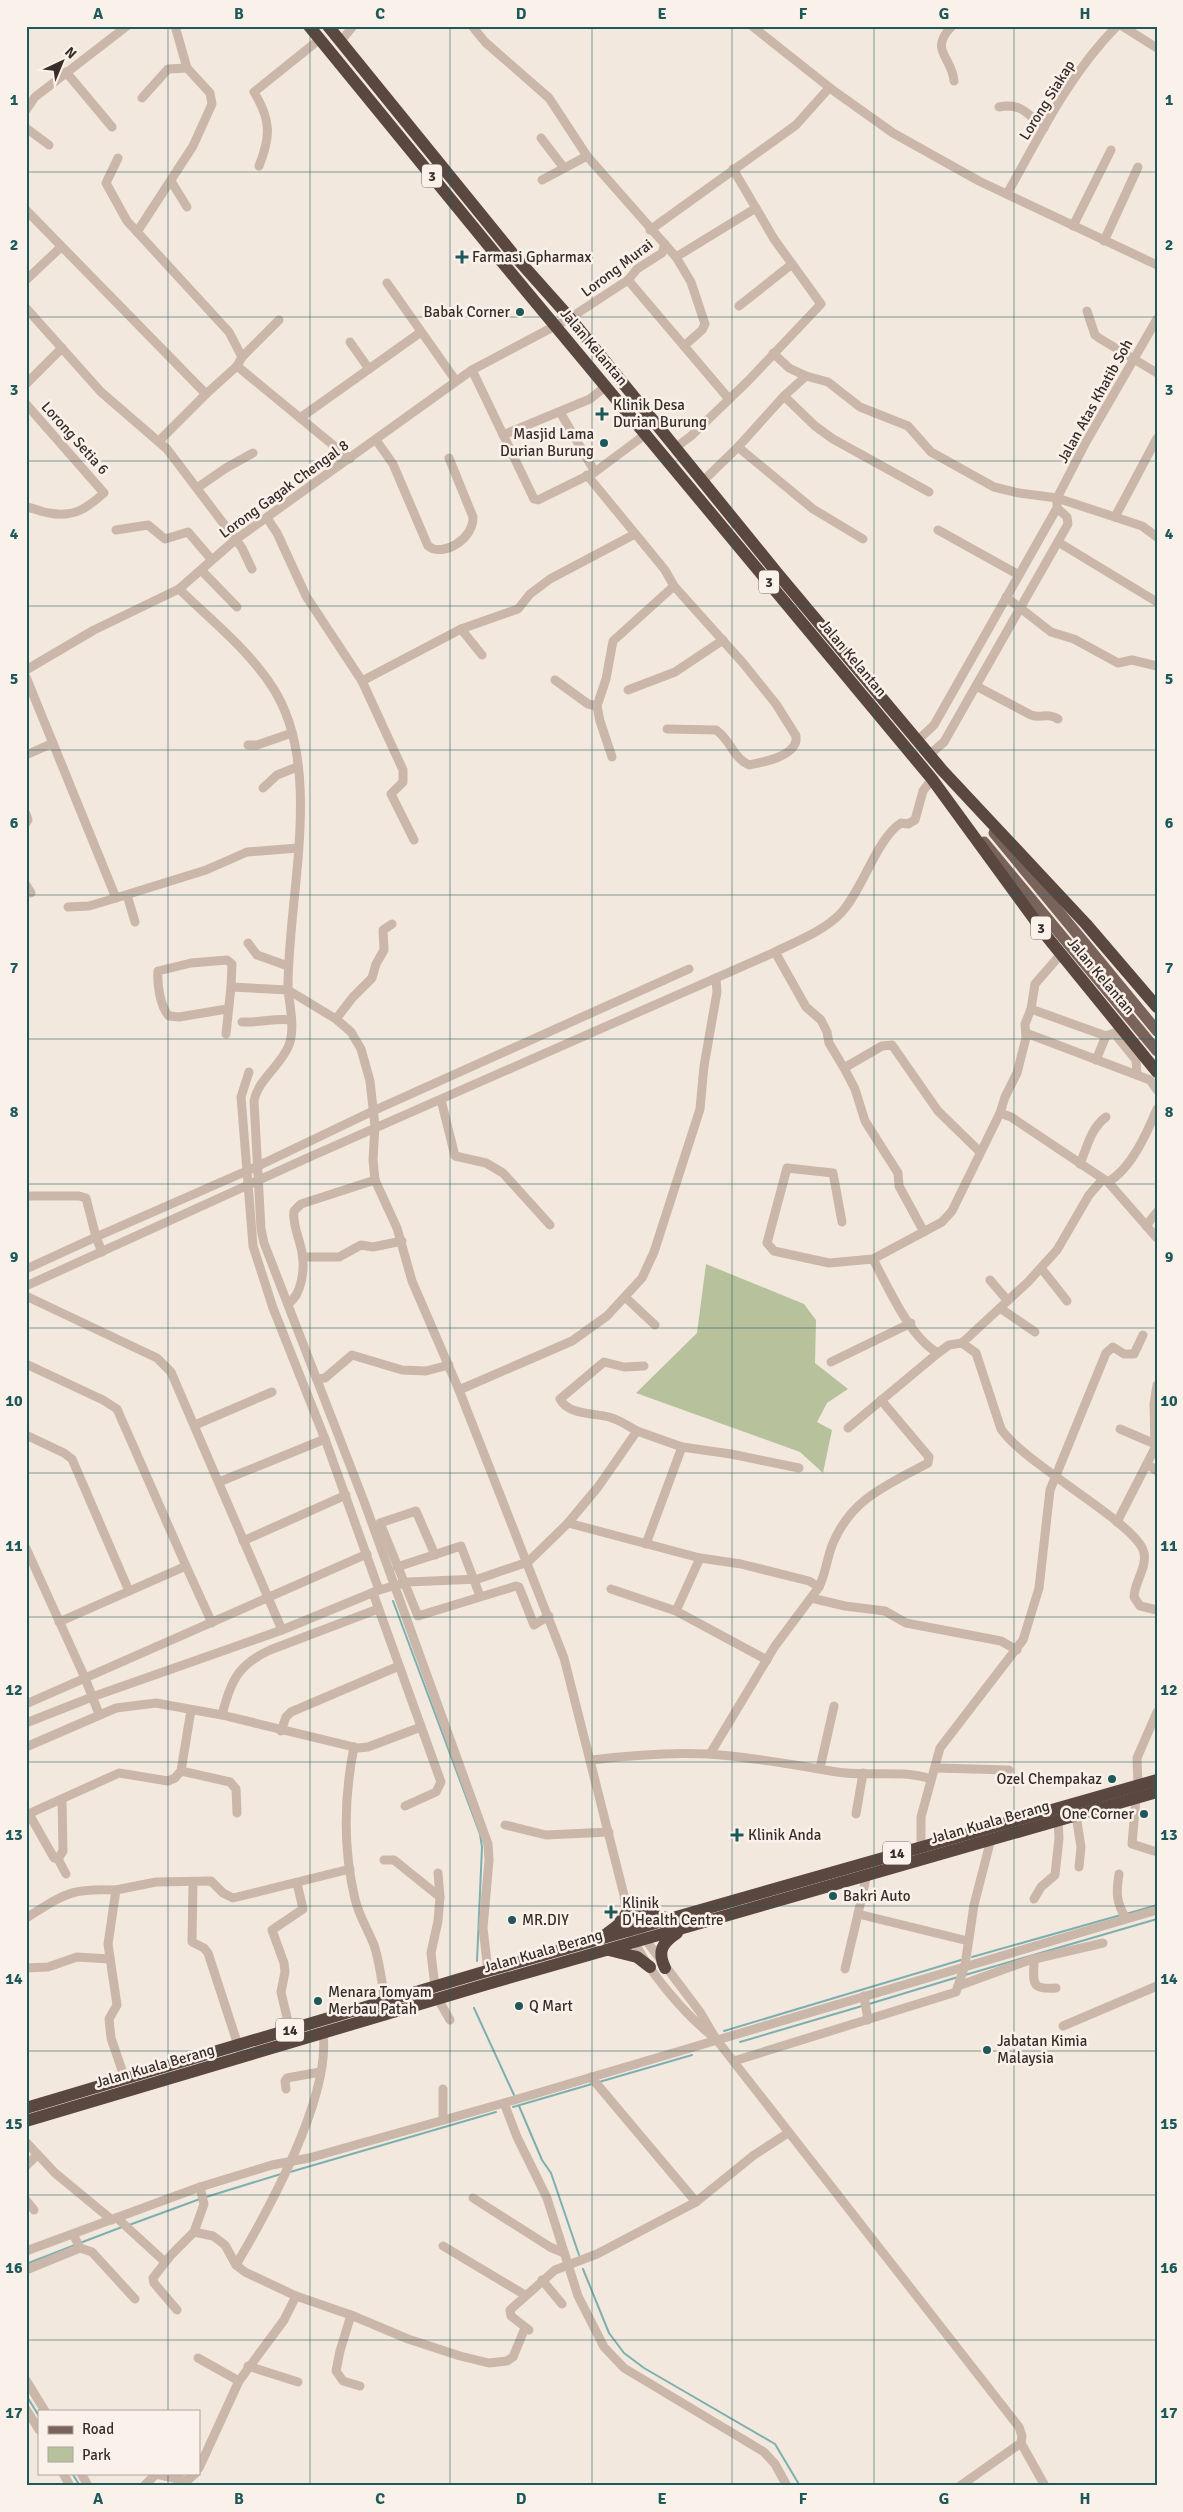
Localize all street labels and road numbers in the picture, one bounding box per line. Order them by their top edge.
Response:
street label: Lorong Siakap [1015,57,1079,143]
road number: 3 [422,165,442,188]
street label: Lorong Murai [578,235,656,301]
street label: Jalan Kelantan [557,305,631,389]
street label: Jalan Atas Khatib Soh [1054,336,1136,466]
street label: Lorong Setia 6 [38,398,112,478]
street label: Lorong Gagak Chengal 8 [216,436,352,542]
road number: 3 [759,570,779,594]
street label: Jalan Kelantan [816,616,890,700]
road number: 3 [1031,916,1051,940]
street label: Jalan Kelantan [1064,934,1138,1018]
street label: Jalan Kuala Berang [928,1796,1052,1848]
road number: 14 [883,1842,911,1865]
street label: Jalan Kuala Berang [481,1925,605,1977]
road number: 14 [276,2018,304,2042]
street label: Jalan Kuala Berang [93,2040,217,2092]

